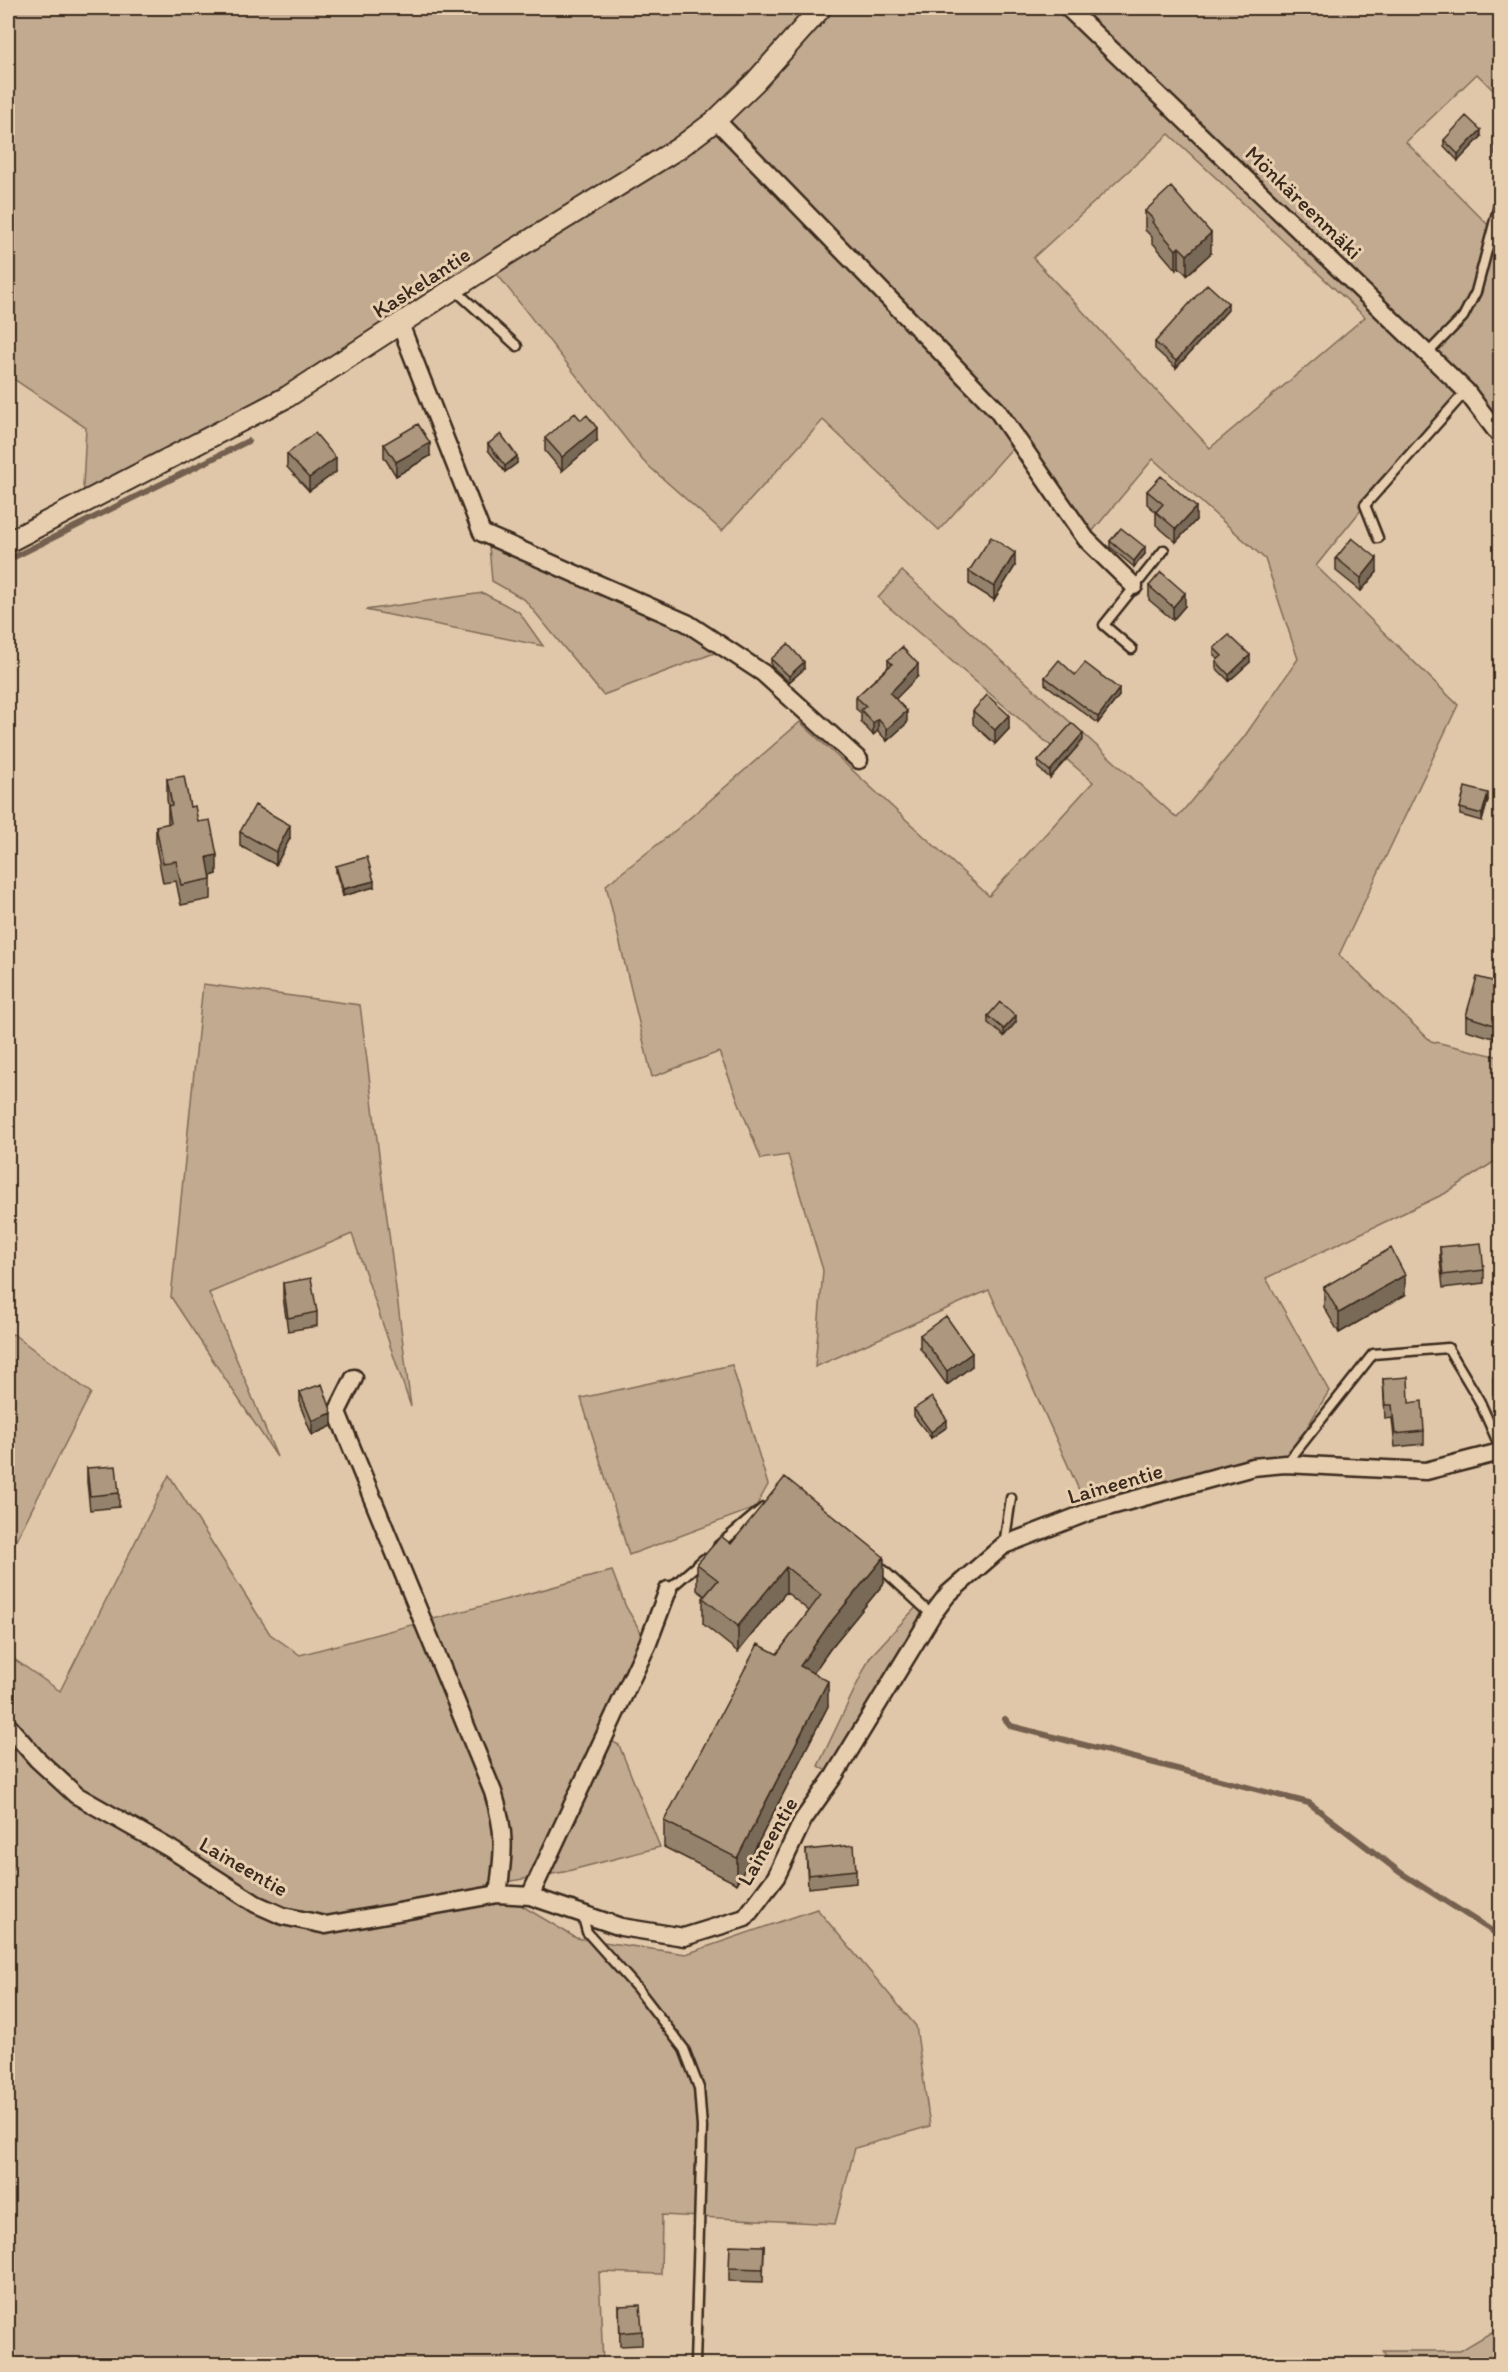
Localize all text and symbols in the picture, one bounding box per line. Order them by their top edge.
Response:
street label: Mönkäreenmäki [1240,140,1368,265]
street label: Kaskelantie [367,241,475,324]
street label: Laineentie [1064,1457,1166,1510]
street label: Laineentie [731,1792,804,1890]
street label: Laineentie [195,1830,293,1903]

